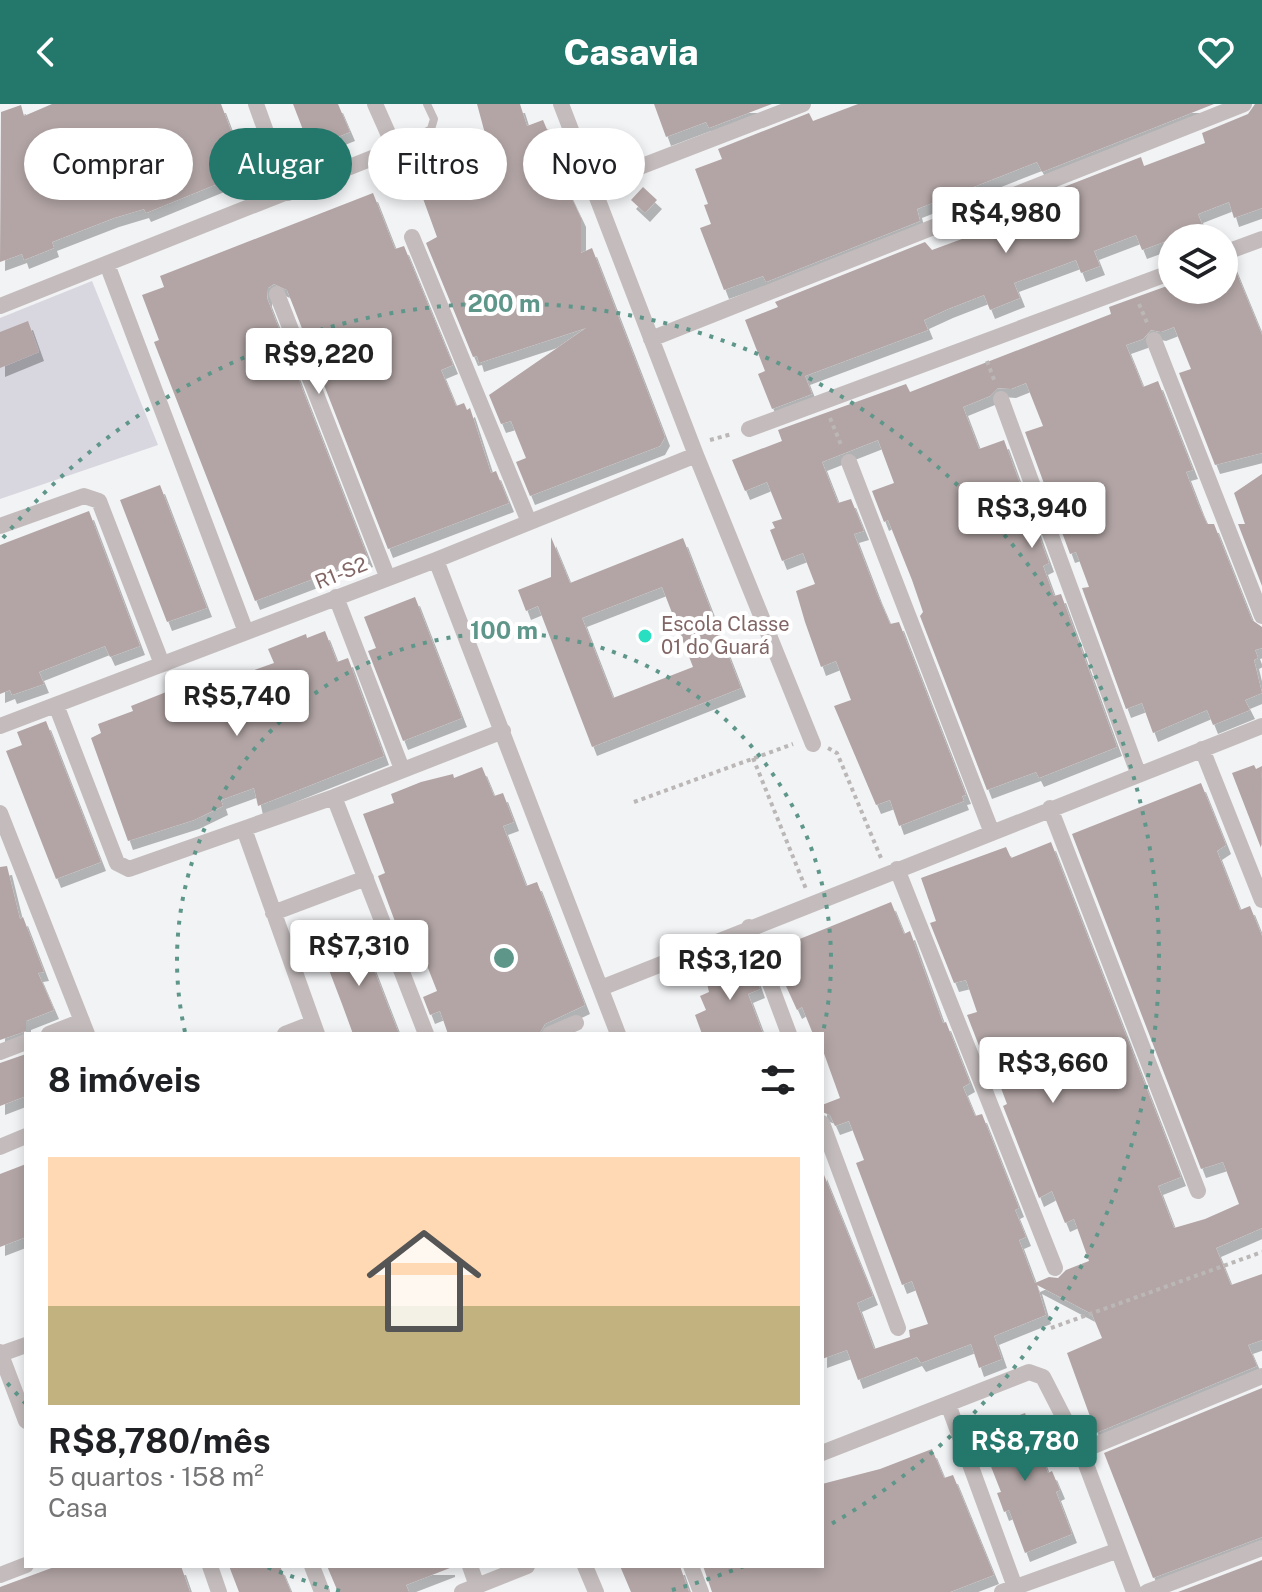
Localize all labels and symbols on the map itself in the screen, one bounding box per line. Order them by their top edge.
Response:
pin: R$4,980 [932,187,1080,255]
text: 200 m [467,289,541,317]
pin: R$9,220 [245,328,393,396]
pin: R$3,940 [958,482,1106,550]
street label: R1-S2 [311,552,371,594]
place label: Escola Classe 01 do Guará [661,612,790,659]
text: 100 m [470,616,538,644]
marker: Escola Classe 01 do Guará [636,627,654,645]
pin: R$5,740 [163,670,311,738]
pin: R$7,310 [285,920,433,988]
pin: R$3,120 [656,934,804,1002]
centre of rings [490,944,518,972]
pin: R$3,660 [979,1037,1127,1105]
pin: R$8,780 [951,1415,1099,1483]

